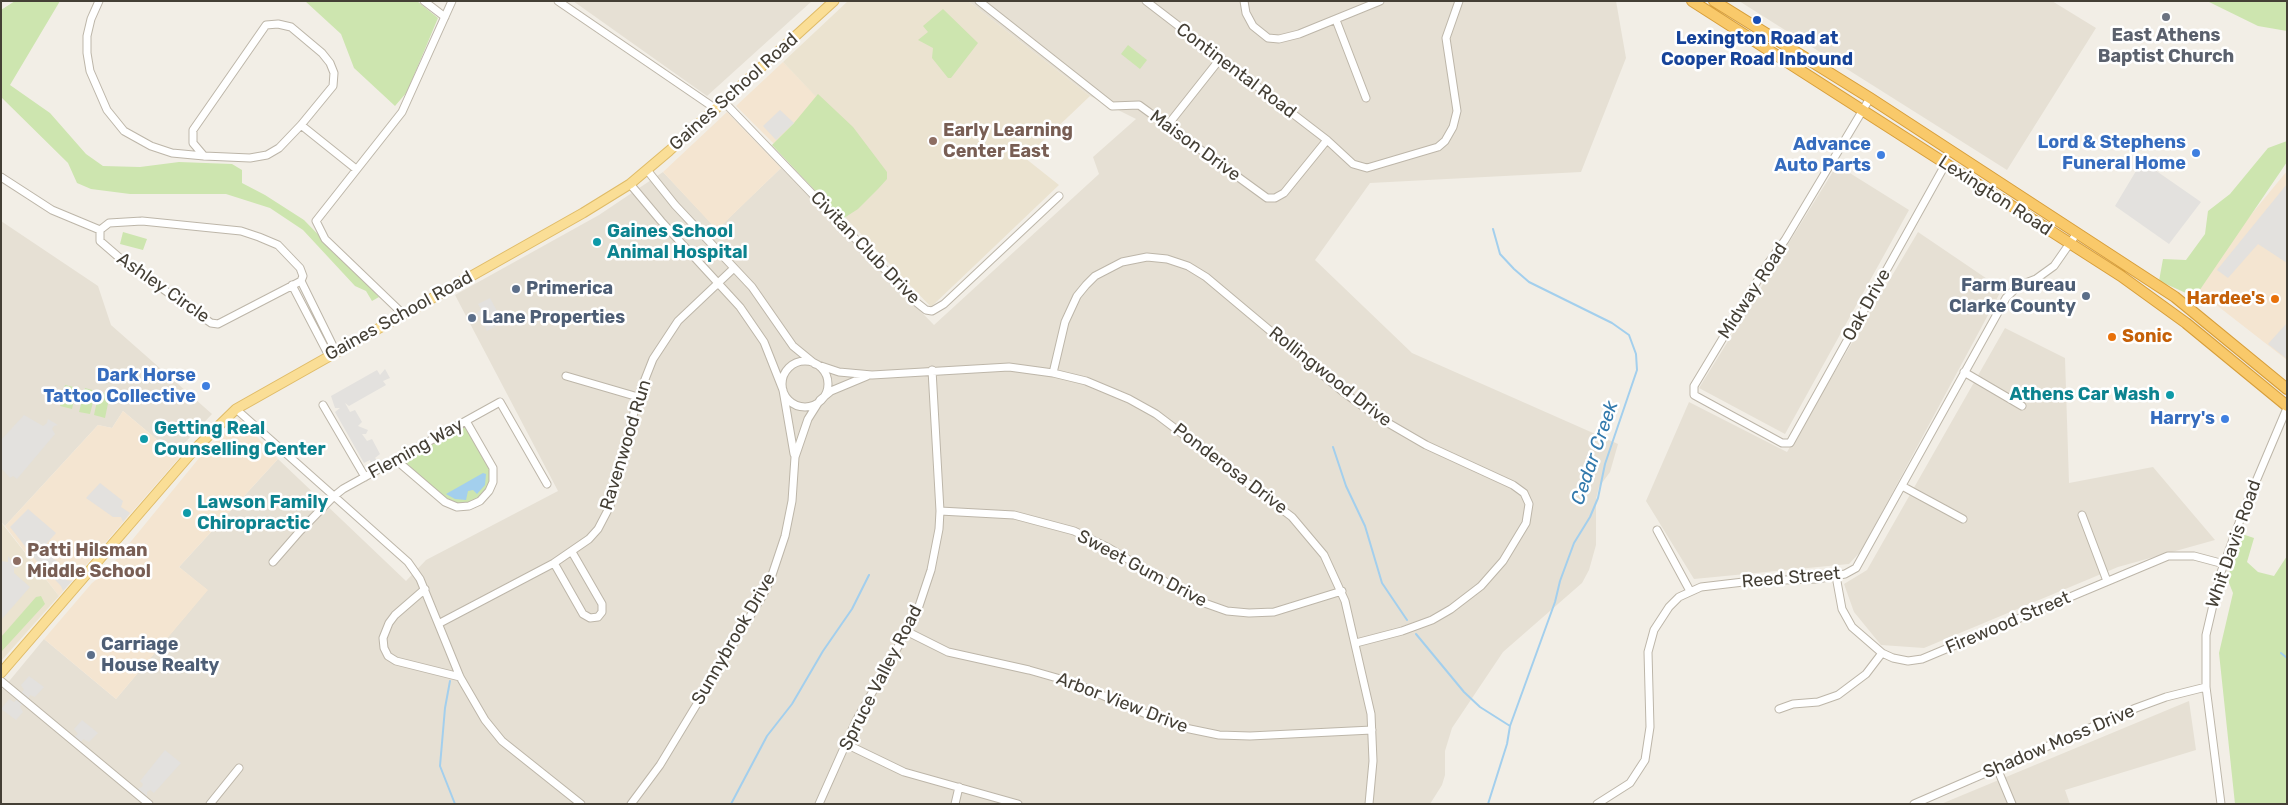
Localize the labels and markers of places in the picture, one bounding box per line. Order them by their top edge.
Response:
marker: East Athens Baptist Church [2160,11,2172,23]
marker: Lexington Road at Cooper Road Inbound [1751,14,1763,26]
place label: East Athens Baptist Church [2098,25,2234,68]
place label: Lexington Road at Cooper Road Inbound [1661,28,1853,70]
place label: Early Learning Center East [943,120,1073,162]
place label: Lord & Stephens Funeral Home [2038,132,2186,174]
place label: Advance Auto Parts [1774,134,1871,176]
marker: Early Learning Center East [927,135,939,147]
marker: Lord & Stephens Funeral Home [2190,147,2202,159]
marker: Advance Auto Parts [1875,149,1887,161]
place label: Gaines School Animal Hospital [607,221,748,264]
marker: Gaines School Animal Hospital [591,236,603,248]
place label: Farm Bureau Clarke County [1949,275,2076,318]
place label: Primerica [526,278,613,300]
marker: Primerica [510,283,522,295]
place label: Hardee's [2187,288,2265,310]
marker: Farm Bureau Clarke County [2080,290,2092,302]
marker: Hardee's [2269,293,2281,305]
place label: Lane Properties [482,307,625,329]
marker: Lane Properties [466,312,478,324]
place label: Sonic [2122,326,2172,348]
marker: Sonic [2106,331,2118,343]
place label: Dark Horse Tattoo Collective [43,365,196,408]
marker: Dark Horse Tattoo Collective [200,380,212,392]
place label: Athens Car Wash [2009,384,2160,406]
marker: Athens Car Wash [2164,389,2176,401]
place label: Harry's [2150,408,2215,430]
marker: Harry's [2219,413,2231,425]
place label: Getting Real Counselling Center [154,418,326,460]
marker: Getting Real Counselling Center [138,433,150,445]
place label: Lawson Family Chiropractic [197,492,328,534]
marker: Lawson Family Chiropractic [181,507,193,519]
place label: Patti Hilsman Middle School [27,540,151,582]
marker: Patti Hilsman Middle School [11,555,23,567]
place label: Carriage House Realty [101,634,219,676]
marker: Carriage House Realty [85,649,97,661]

